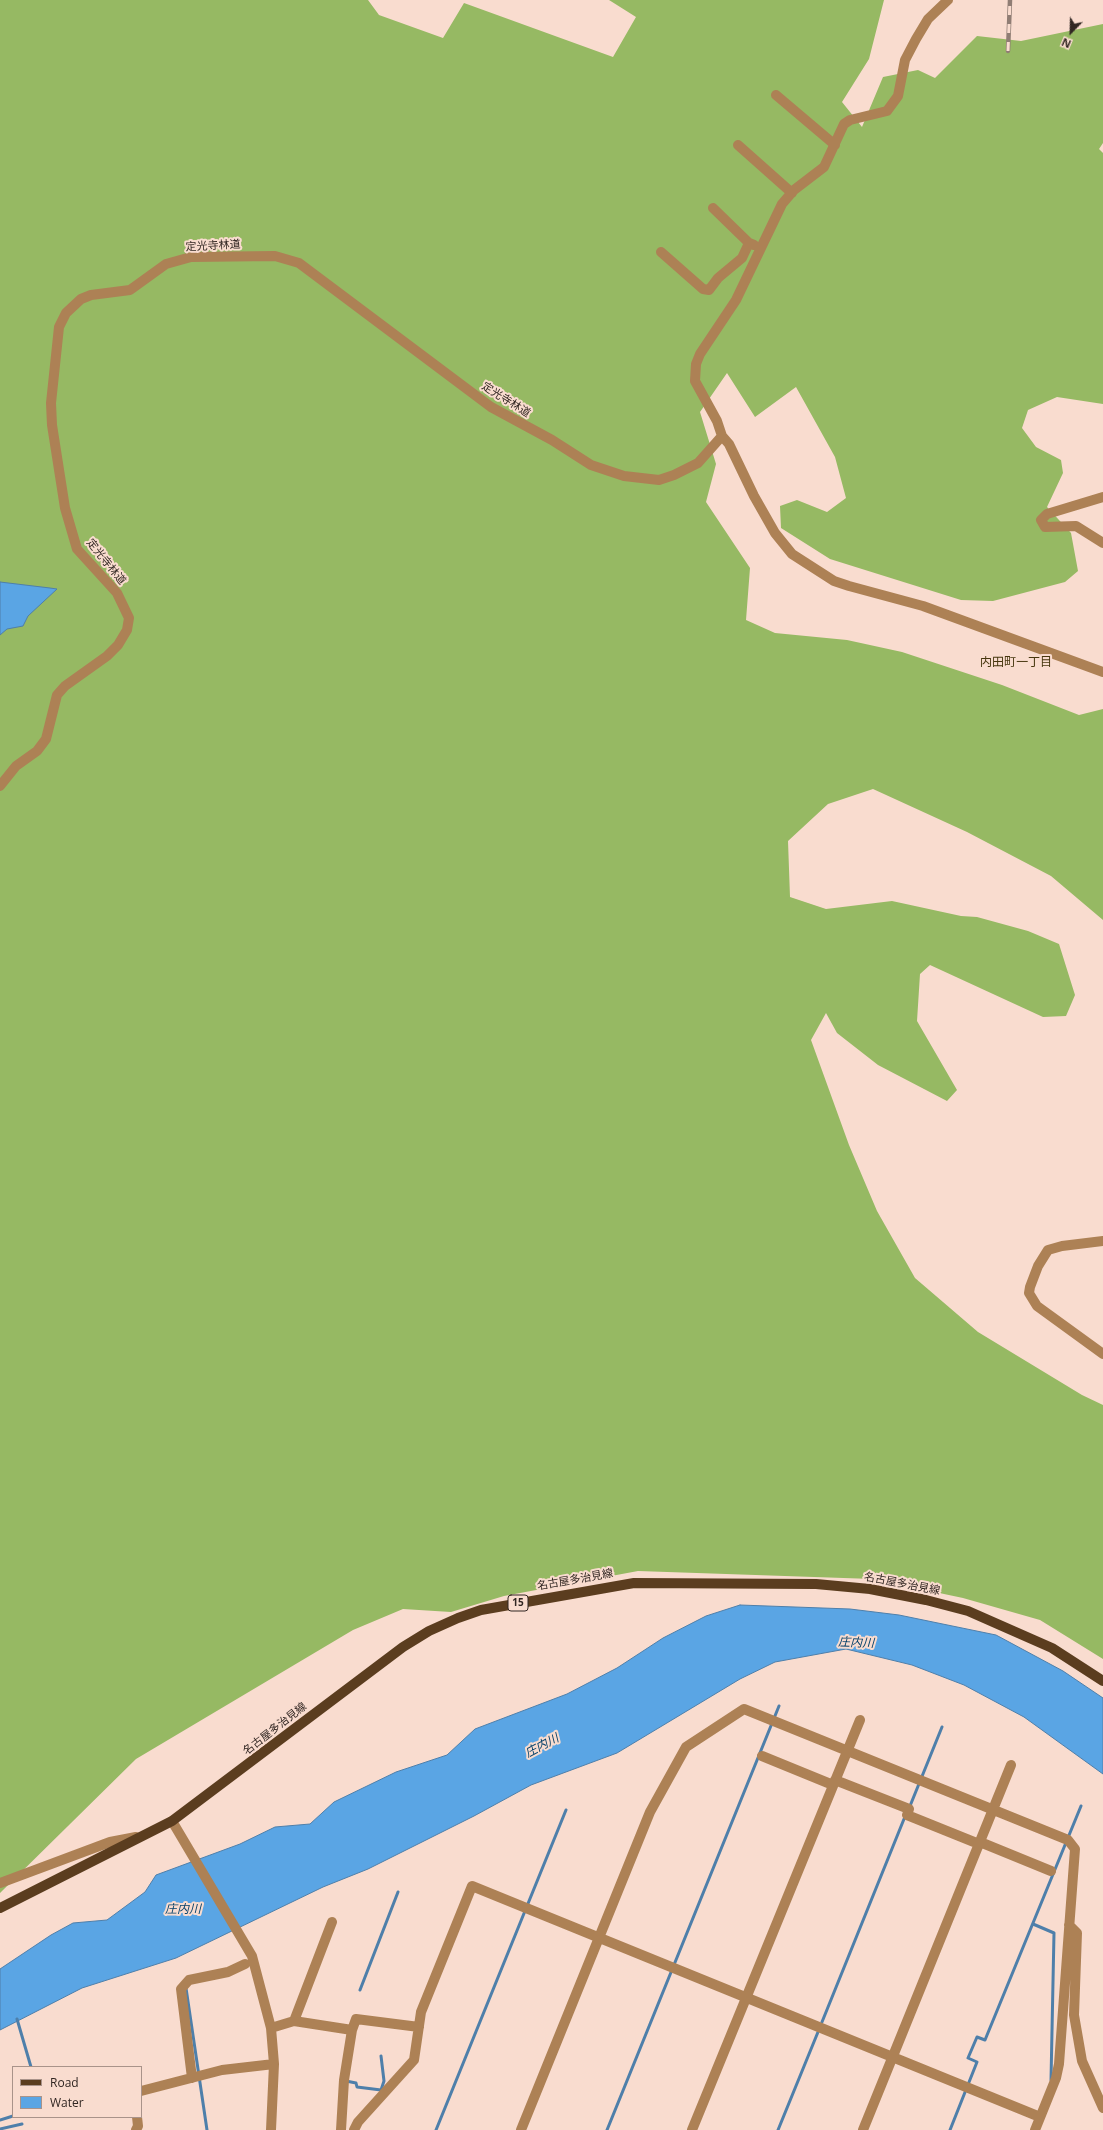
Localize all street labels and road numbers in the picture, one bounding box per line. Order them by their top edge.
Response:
street label: 定光寺林道 [185,238,241,254]
street label: 定光寺林道 [479,380,533,420]
street label: 定光寺林道 [84,536,128,588]
street label: 名古屋多治見線 [536,1567,614,1593]
street label: 名古屋多治見線 [863,1570,941,1598]
road number: 15 [508,1595,528,1611]
street label: 名古屋多治見線 [241,1700,309,1758]

